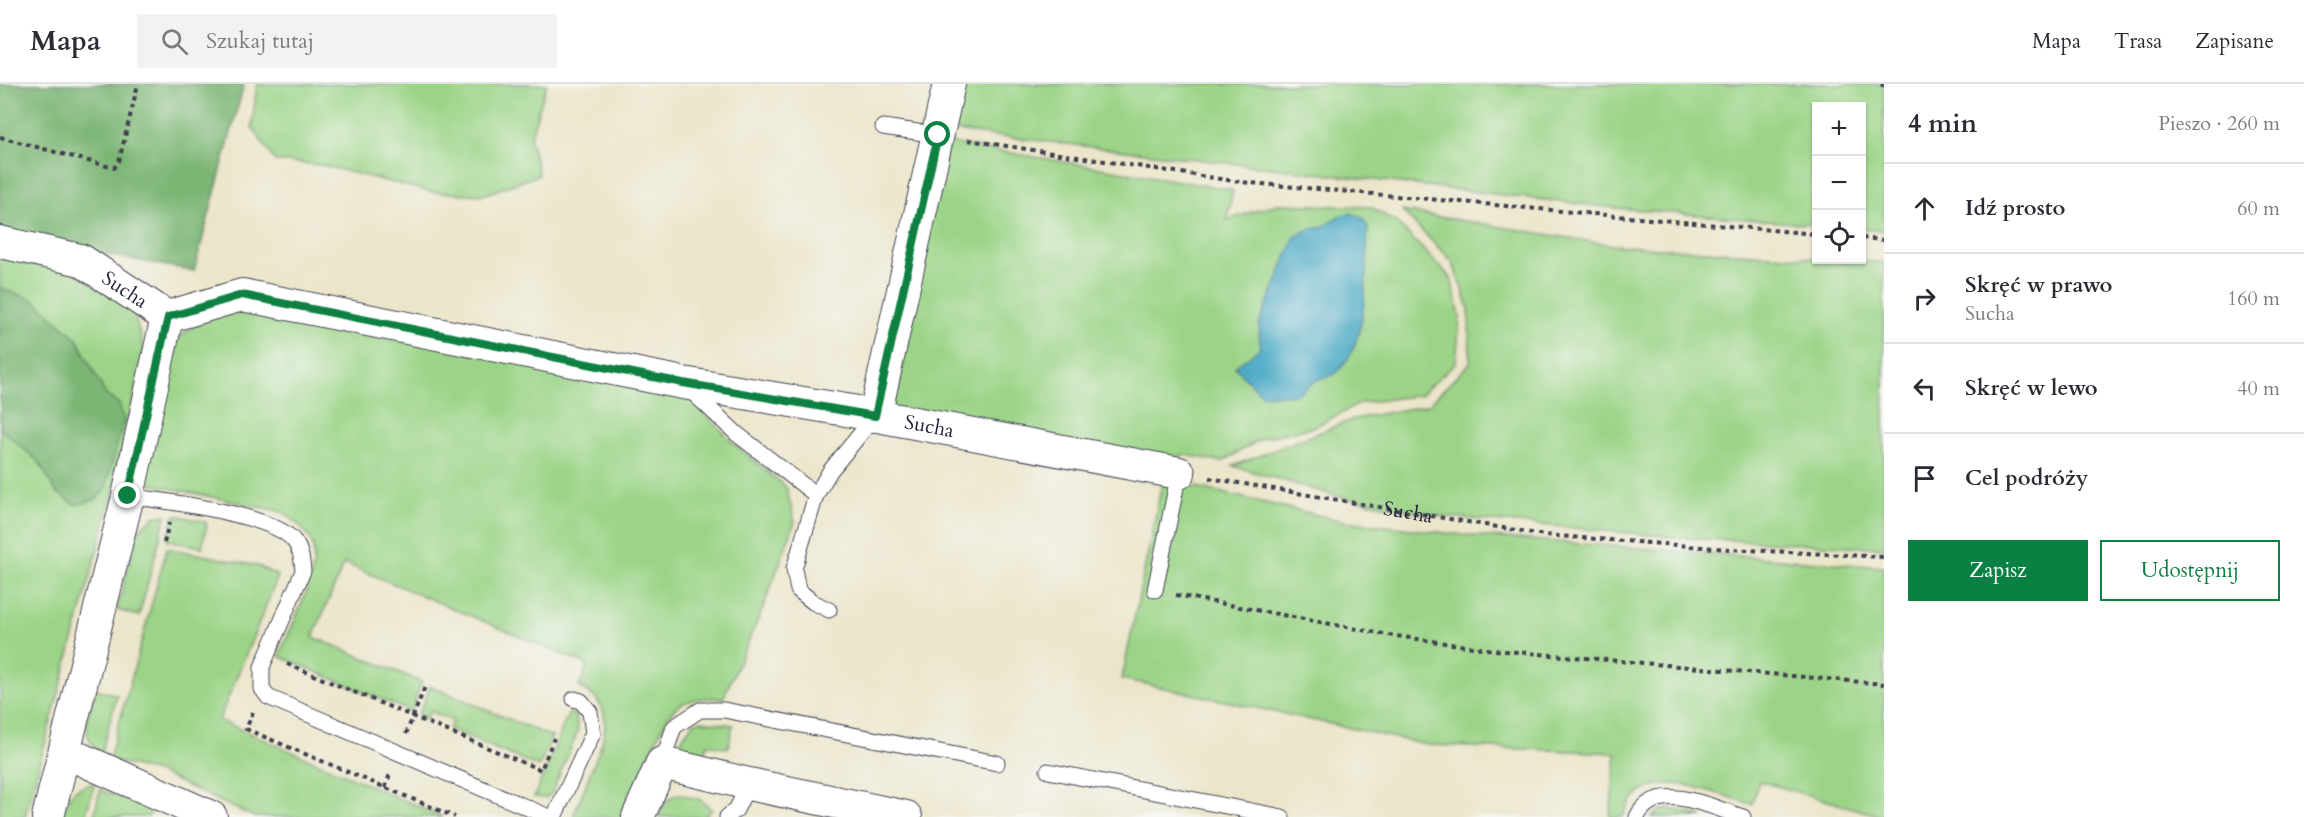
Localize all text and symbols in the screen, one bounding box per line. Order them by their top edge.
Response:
search box [137,14,557,68]
text: Mapa [30,22,101,60]
icon: search [158,25,191,58]
text: Szukaj tutaj [206,26,314,56]
text: Mapa [2032,27,2081,56]
text: Trasa [2114,27,2162,56]
text: Zapisane [2195,27,2274,56]
map controls [1812,102,1866,264]
button: + [1812,102,1866,156]
text: 4 min [1908,106,1977,141]
text: Pieszo · 260 m [2158,110,2280,137]
route start [924,121,950,147]
button: − [1812,156,1866,210]
icon: ahead [1908,192,1941,225]
text: Idź prosto [1965,193,2065,223]
text: 60 m [2237,195,2280,222]
button: locate [1812,210,1866,264]
street label: Sucha [97,264,154,314]
text: Skręć w prawo [1965,270,2112,300]
icon: right [1908,282,1941,315]
text: 160 m [2227,285,2280,312]
text: Sucha [1965,300,2015,327]
icon: left [1908,372,1941,405]
text: Skręć w lewo [1965,373,2098,403]
text: 40 m [2237,375,2280,402]
street label: Sucha [902,408,957,444]
icon: arrive [1908,462,1941,495]
text: Cel podróży [1965,463,2088,493]
route end [114,482,140,508]
street label: Sucha [1381,494,1435,529]
button: Zapisz [1908,540,2088,601]
button: Udostępnij [2100,540,2280,601]

